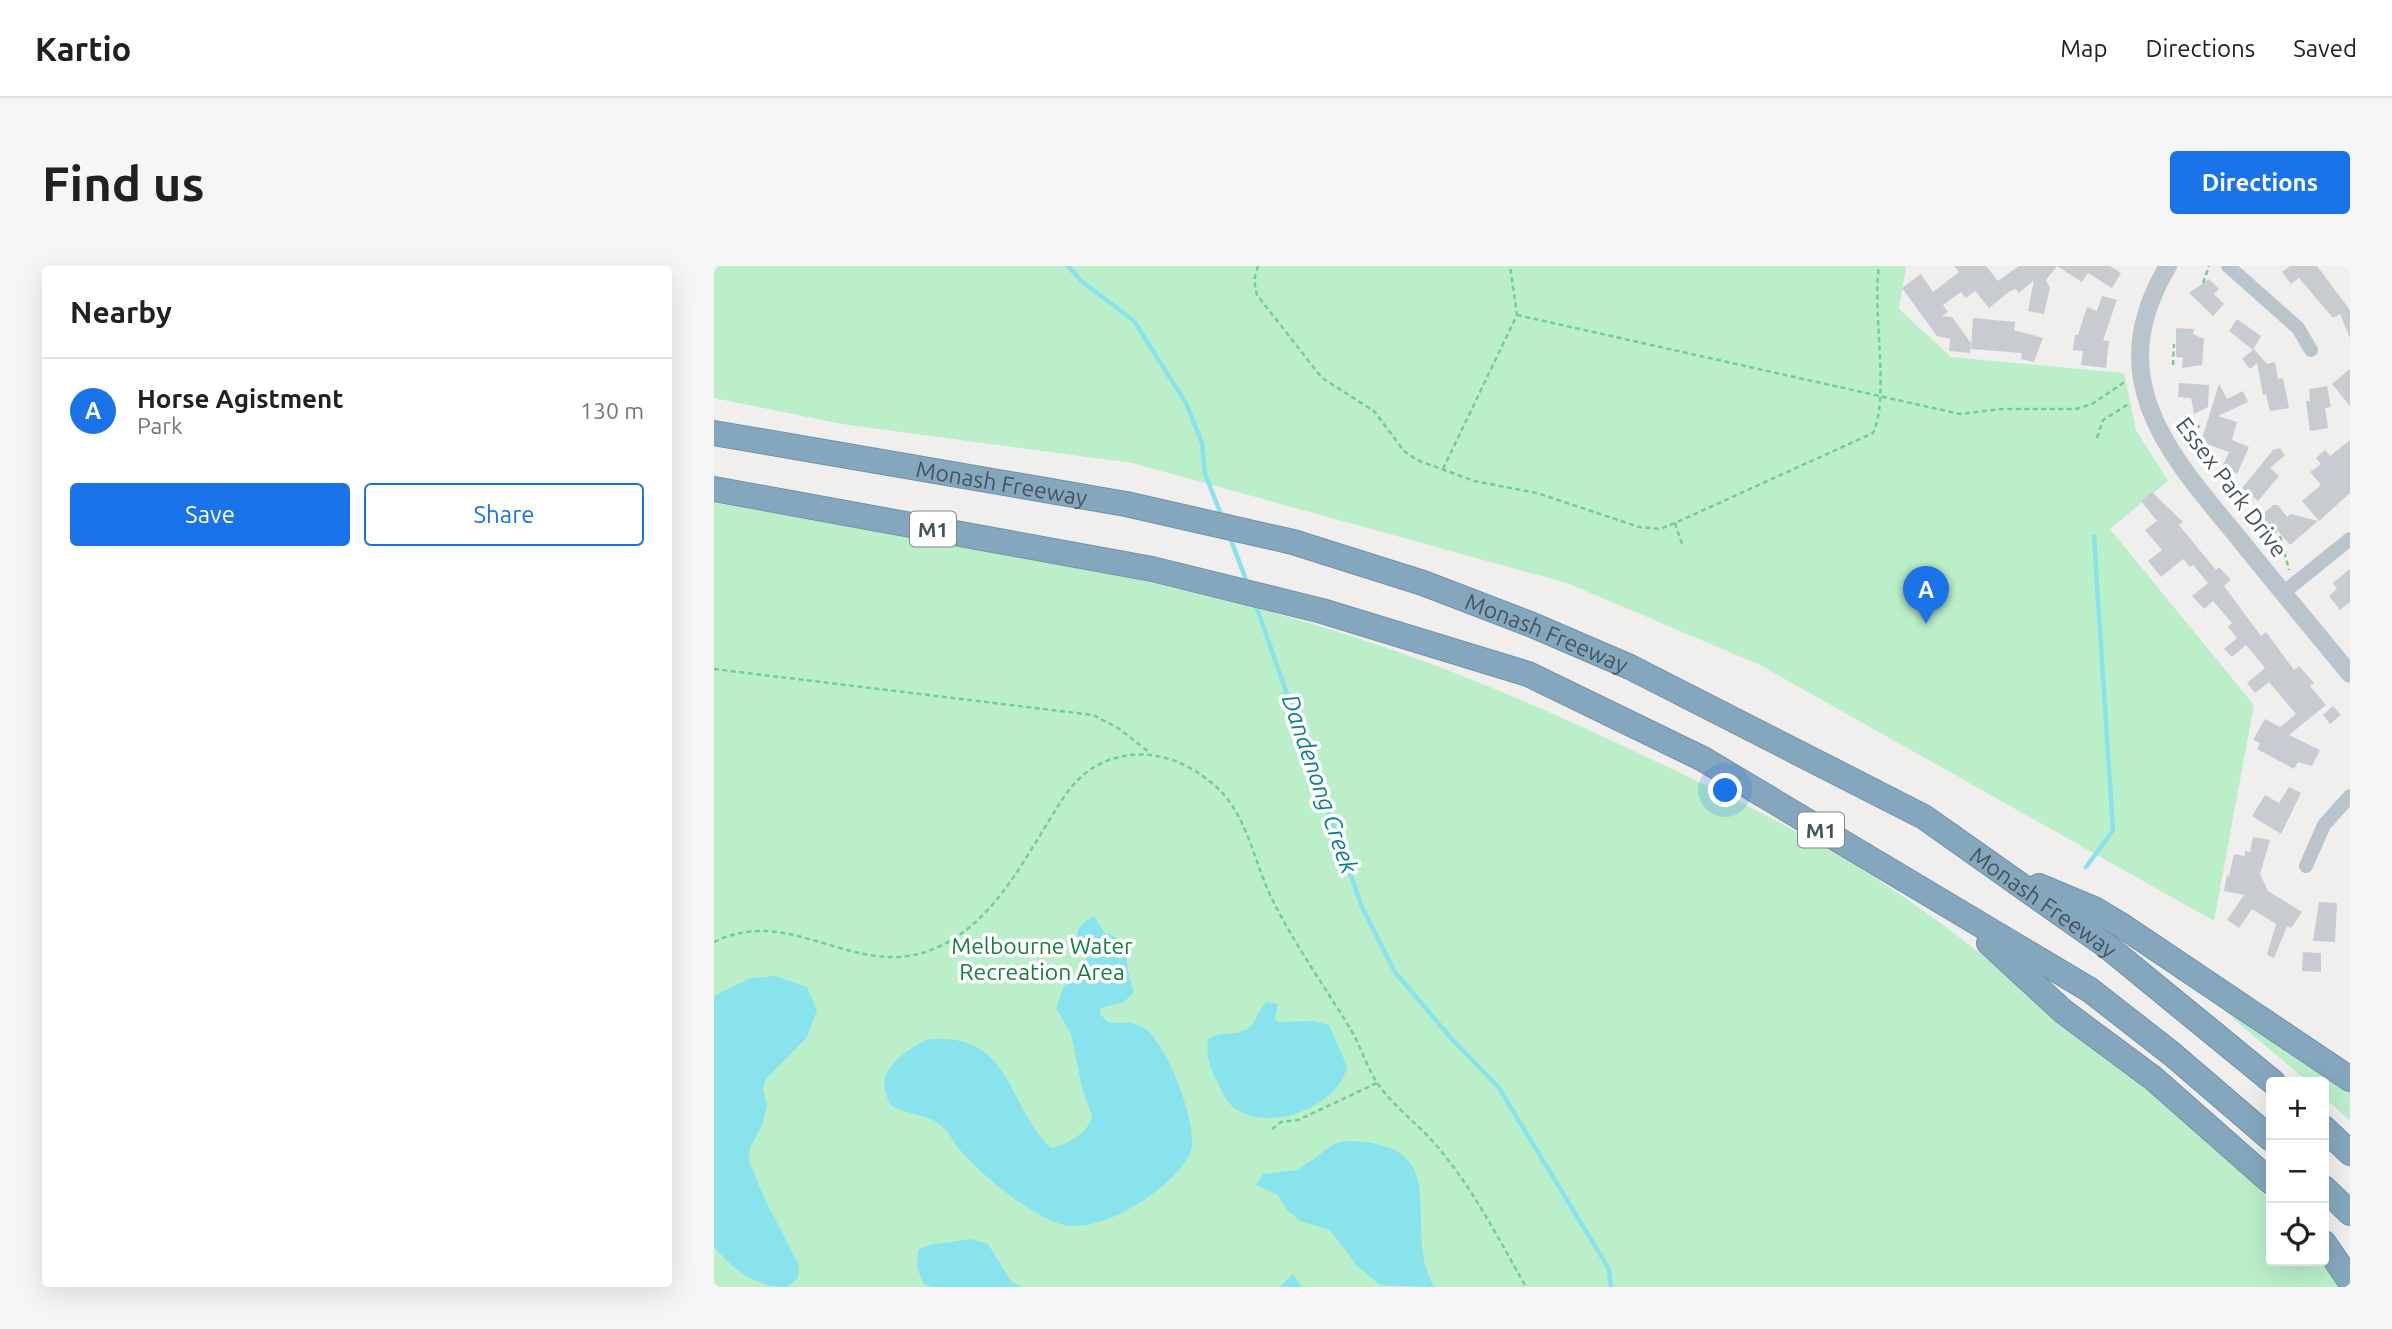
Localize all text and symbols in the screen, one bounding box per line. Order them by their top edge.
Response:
text: Kartio [35,30,131,67]
text: Map [2060,35,2107,62]
text: Directions [2145,35,2255,62]
text: Saved [2293,35,2357,62]
button: Directions [2170,151,2350,214]
text: Find us [42,155,205,210]
text: Nearby [70,295,172,329]
text: Horse Agistment [137,384,343,413]
text: A [85,398,101,423]
text: 130 m [580,398,644,423]
street label: Essex Park Drive [2172,412,2292,562]
text: Park [137,413,183,438]
street label: Monash Freeway [914,456,1089,510]
button: Save [70,483,350,546]
button: Share [364,483,644,546]
road number: M1 [910,512,956,546]
pin: A [1903,566,1949,624]
street label: Monash Freeway [1462,588,1632,677]
water label: Dandenong Creek [1277,691,1364,878]
your location [1708,773,1742,807]
road number: M1 [1798,812,1844,848]
street label: Monash Freeway [1966,841,2122,962]
park label: Melbourne Water Recreation Area [951,933,1133,984]
map controls [2266,1077,2329,1266]
button: + [2266,1077,2329,1140]
button: − [2266,1140,2329,1203]
button: locate [2266,1203,2329,1266]

